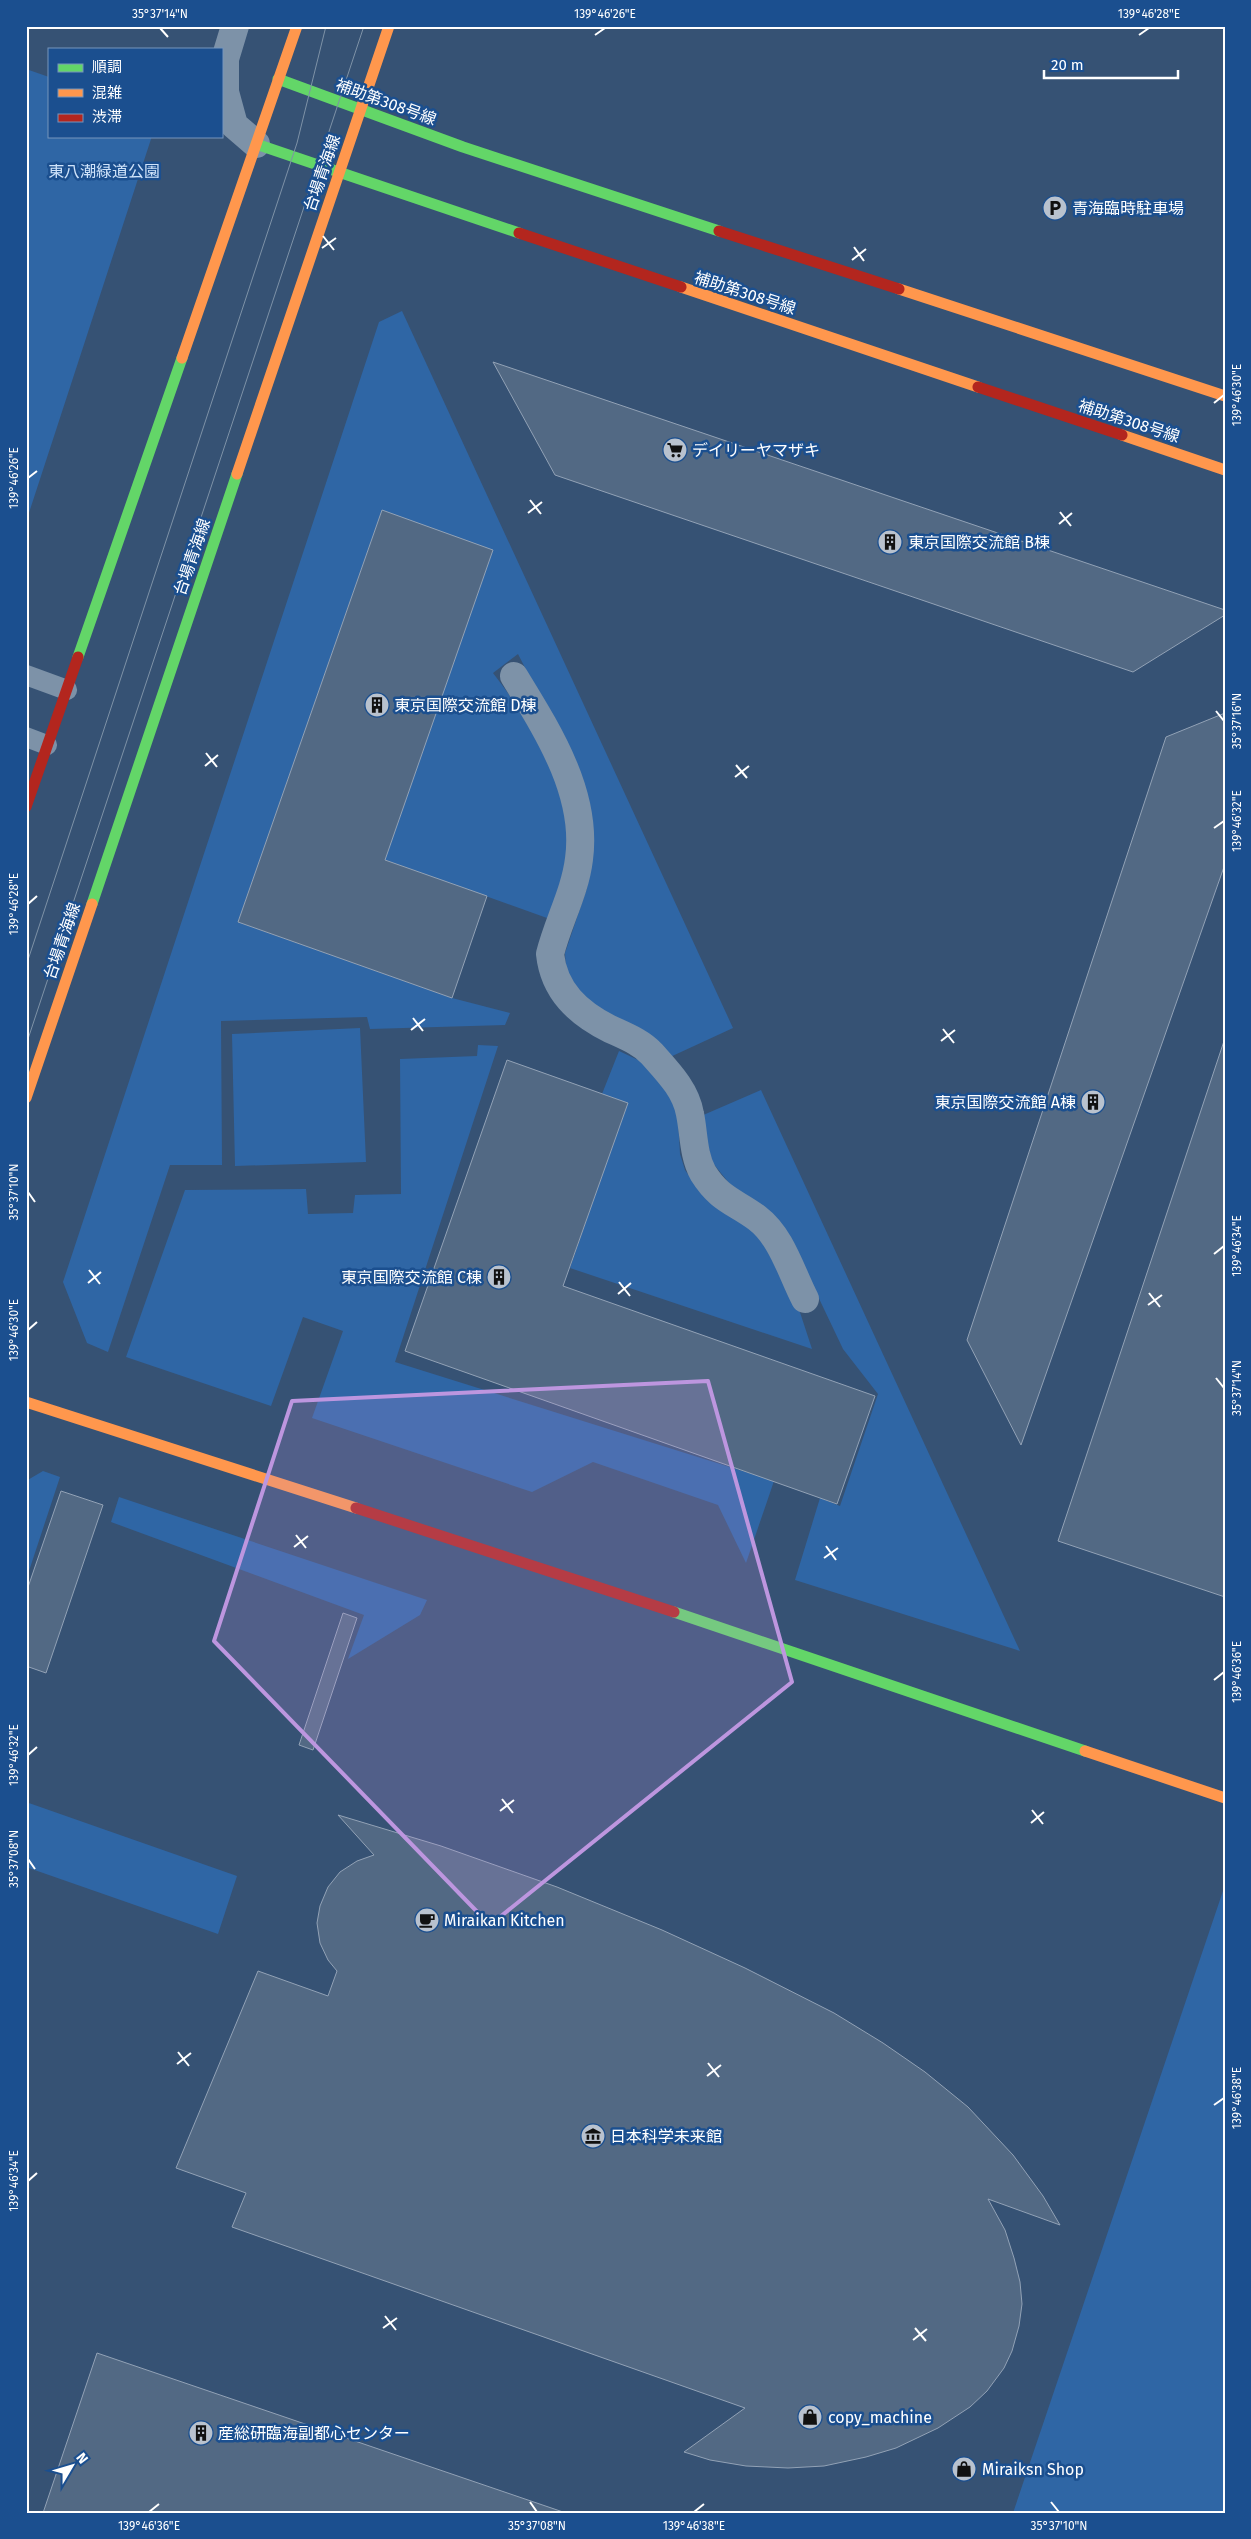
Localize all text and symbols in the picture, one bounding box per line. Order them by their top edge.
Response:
text: 35°37'14"N [132,7,188,21]
text: 139°46'26"E [574,7,636,21]
text: 139°46'28"E [1118,7,1180,21]
legend [48,48,222,138]
scale bar [1044,48,1177,80]
text: 20 m [1051,56,1084,74]
text: 順調 [92,58,122,76]
street label: 補助第308号線 [333,75,439,129]
text: 混雑 [92,84,122,102]
text: 渋滞 [92,108,122,126]
street label: 台場青海線 [300,132,344,214]
park label: 東八潮緑道公園 [48,162,160,181]
parking icon: 青海臨時駐車場 [1042,195,1068,221]
place label: 青海臨時駐車場 [1072,199,1184,218]
street label: 補助第308号線 [692,268,798,318]
text: 139°46'30"E [1230,364,1244,426]
street label: 補助第308号線 [1076,396,1182,446]
supermarket icon: デイリーヤマザキ [662,437,688,463]
place label: デイリーヤマザキ [692,441,820,460]
text: 139°46'26"E [7,447,21,509]
street label: 台場青海線 [170,516,214,598]
building icon: 東京国際交流館 B棟 [877,529,903,555]
place label: 東京国際交流館 B棟 [908,533,1050,552]
building icon: 東京国際交流館 D棟 [364,692,390,718]
text: 35°37'16"N [1230,693,1244,749]
place label: 東京国際交流館 D棟 [394,696,537,715]
text: 139°46'32"E [1230,790,1244,852]
text: 139°46'28"E [7,873,21,935]
street label: 台場青海線 [40,900,84,982]
building icon: 東京国際交流館 A棟 [1080,1089,1106,1115]
place label: 東京国際交流館 A棟 [935,1093,1076,1112]
text: 35°37'10"N [7,1164,21,1220]
text: 139°46'34"E [1230,1215,1244,1277]
building icon: 東京国際交流館 C棟 [486,1264,512,1290]
place label: 東京国際交流館 C棟 [341,1268,482,1287]
text: 139°46'30"E [7,1299,21,1361]
text: 35°37'14"N [1230,1360,1244,1416]
text: 139°46'36"E [1230,1641,1244,1703]
text: 139°46'32"E [7,1724,21,1786]
text: 35°37'08"N [7,1830,21,1888]
cafe icon: Miraikan Kitchen [414,1907,440,1933]
place label: Miraikan Kitchen [444,1911,565,1930]
text: 139°46'38"E [1230,2067,1244,2129]
museum icon: 日本科学未来館 [580,2123,606,2149]
place label: 日本科学未来館 [610,2127,722,2146]
text: 139°46'34"E [7,2150,21,2212]
shop icon: copy_machine [797,2404,823,2430]
place label: copy_machine [828,2408,932,2427]
building icon: 産総研臨海副都心センター [188,2420,214,2446]
place label: 産総研臨海副都心センター [218,2424,410,2443]
north arrow [48,2442,98,2492]
text: N [72,2449,91,2467]
shop icon: Miraiksn Shop [951,2456,977,2482]
place label: Miraiksn Shop [982,2460,1084,2479]
text: 139°46'36"E [118,2519,180,2533]
text: 35°37'08"N [508,2519,566,2533]
text: 139°46'38"E [663,2519,725,2533]
text: 35°37'10"N [1031,2519,1087,2533]

